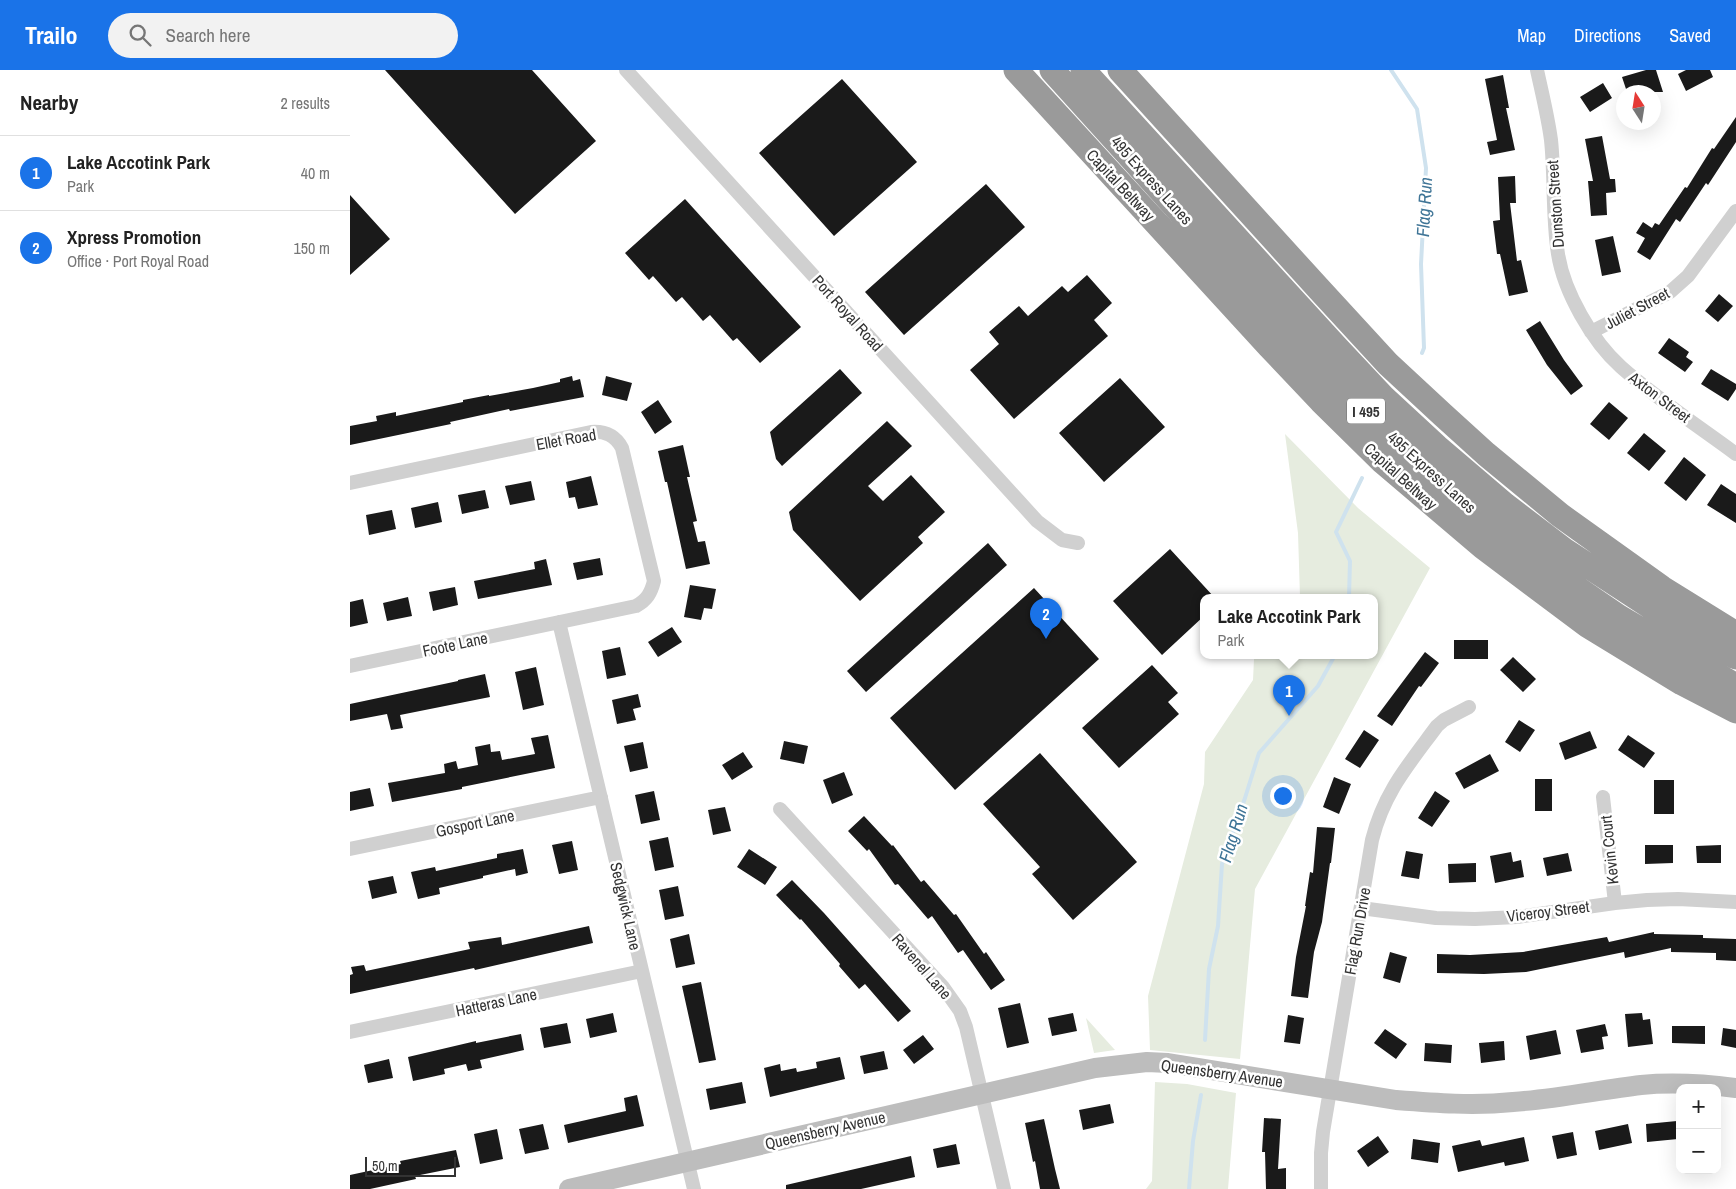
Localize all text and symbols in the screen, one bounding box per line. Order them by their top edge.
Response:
search box [108,13,458,58]
text: Trailo [25,19,78,51]
icon: search [126,21,154,49]
text: Search here [166,22,250,48]
text: Map [1517,23,1546,48]
text: Directions [1574,23,1641,48]
text: Saved [1669,23,1711,48]
north arrow [1616,85,1661,130]
text: Nearby [20,88,78,117]
text: 2 results [280,92,330,114]
street label: 495 Express Lanes [1106,131,1198,229]
street label: Capital Beltway [1082,144,1160,226]
text: Lake Accotink Park [67,149,210,175]
street label: Dunston Street [1541,159,1569,248]
text: 1 [32,162,40,184]
text: 40 m [301,162,330,184]
text: Park [67,175,94,197]
water label: Flag Run [1410,176,1438,238]
text: Xpress Promotion [67,224,201,250]
text: 2 [32,237,40,259]
text: 150 m [294,237,330,259]
text: Office · Port Royal Road [67,250,209,272]
street label: Port Royal Road [808,270,888,356]
street label: Juliet Street [1601,282,1673,334]
street label: Axton Street [1624,366,1696,428]
road number: I 495 [1347,398,1385,424]
street label: Ellet Road [534,423,598,455]
street label: 495 Express Lanes [1383,426,1481,518]
street label: Capital Beltway [1360,437,1443,515]
popup [1200,594,1378,659]
pin: 2 [1030,598,1062,639]
text: Lake Accotink Park [1217,603,1361,629]
street label: Foote Lane [421,626,489,662]
text: Park [1217,629,1244,651]
pin: 1 [1273,675,1305,716]
your location [1270,783,1296,809]
water label: Flag Run [1212,801,1254,865]
street label: Gosport Lane [434,804,516,842]
street label: Kevin Court [1594,814,1624,886]
street label: Sedgwick Lane [605,860,647,952]
street label: Flag Run Drive [1339,886,1375,976]
street label: Viceroy Street [1506,895,1591,927]
street label: Ravenel Lane [887,928,957,1004]
street label: Hatteras Lane [453,983,539,1021]
street label: Queensberry Avenue [1160,1054,1284,1092]
map controls [1676,1084,1721,1174]
button: + [1676,1084,1721,1129]
street label: Queensberry Avenue [763,1105,887,1155]
button: − [1676,1129,1721,1174]
scale bar [365,1154,456,1177]
text: 50 m [372,1157,398,1175]

